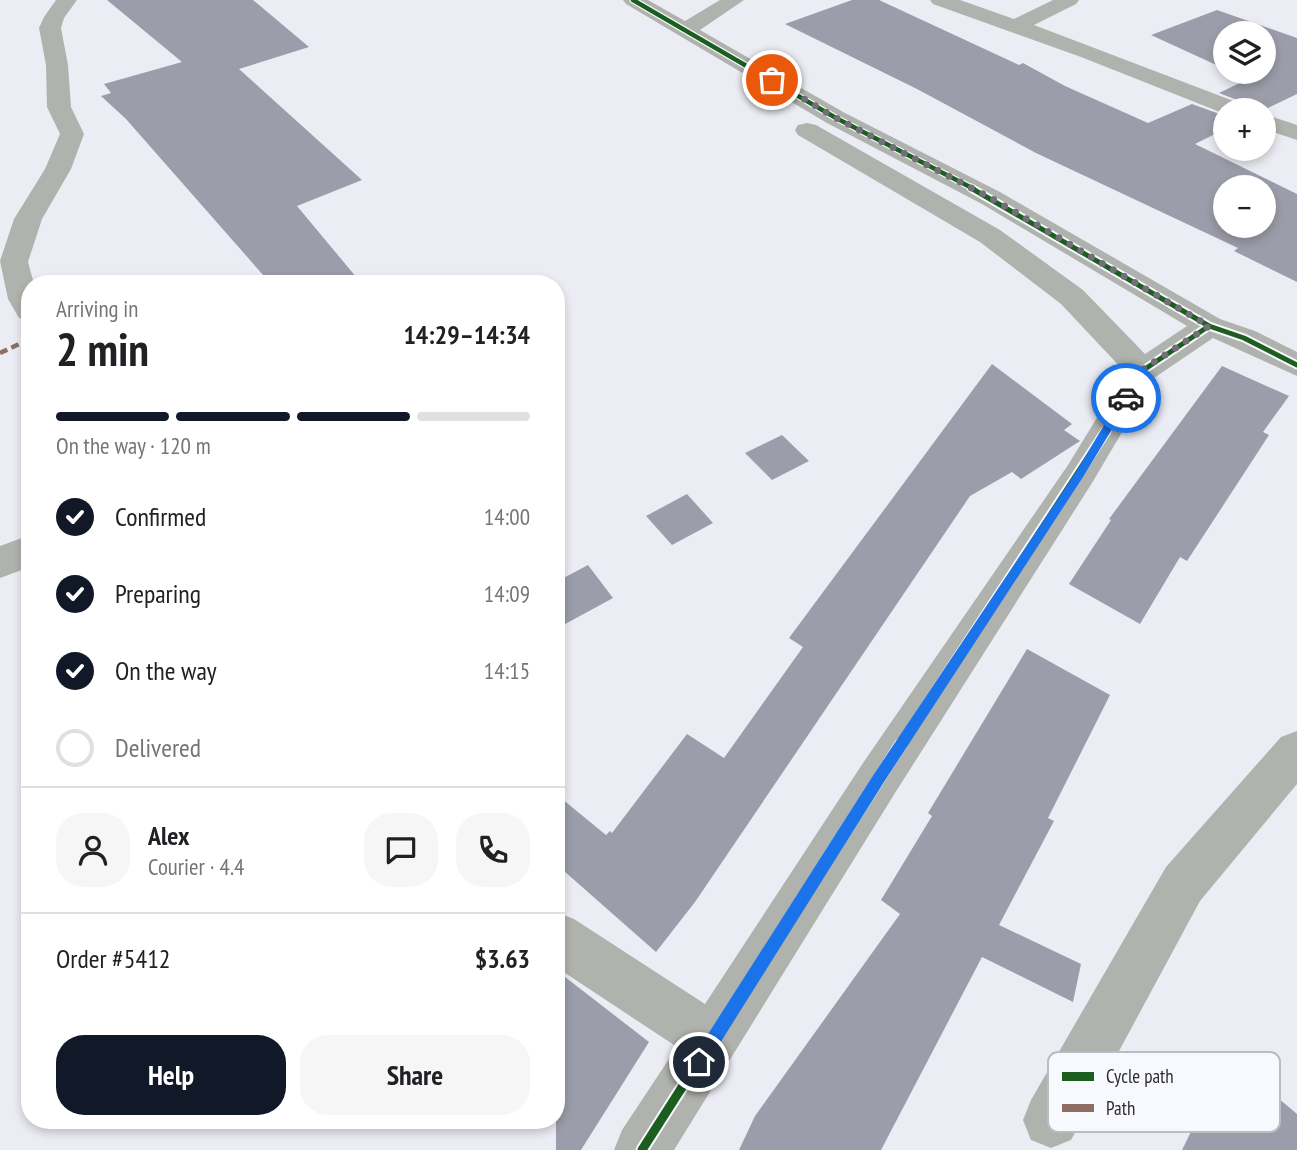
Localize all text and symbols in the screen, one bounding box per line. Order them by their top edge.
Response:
map controls [1213,21,1276,238]
button: layers [1213,21,1276,84]
pin [742,50,802,110]
icon: bag [753,61,791,99]
button: + [1213,98,1276,161]
button: − [1213,175,1276,238]
text: Arriving in [56,294,138,323]
text: 14:29–14:34 [403,318,530,351]
text: 2 min [56,319,149,379]
courier [1091,363,1161,433]
icon: car [1107,379,1145,417]
text: On the way · 120 m [56,431,211,460]
icon: check [56,498,94,536]
text: Confirmed [115,500,206,533]
text: 14:00 [484,502,530,531]
icon: check [56,575,94,613]
text: Preparing [115,577,201,610]
text: 14:09 [484,579,530,608]
icon: check [56,652,94,690]
text: On the way [115,654,217,687]
text: 14:15 [484,656,530,685]
text: Delivered [115,731,201,764]
button: person [56,813,130,887]
button: chat [364,813,438,887]
button: phone [456,813,530,887]
text: Alex [148,819,189,852]
text: Courier · 4.4 [148,852,244,881]
text: Order #5412 [56,942,171,975]
text: $3.63 [475,942,530,975]
pin [669,1032,729,1092]
button: Help [56,1035,286,1115]
button: Share [300,1035,530,1115]
icon: home [680,1043,718,1081]
legend [1048,1052,1280,1132]
text: Cycle path [1106,1064,1174,1088]
text: Path [1106,1096,1135,1120]

